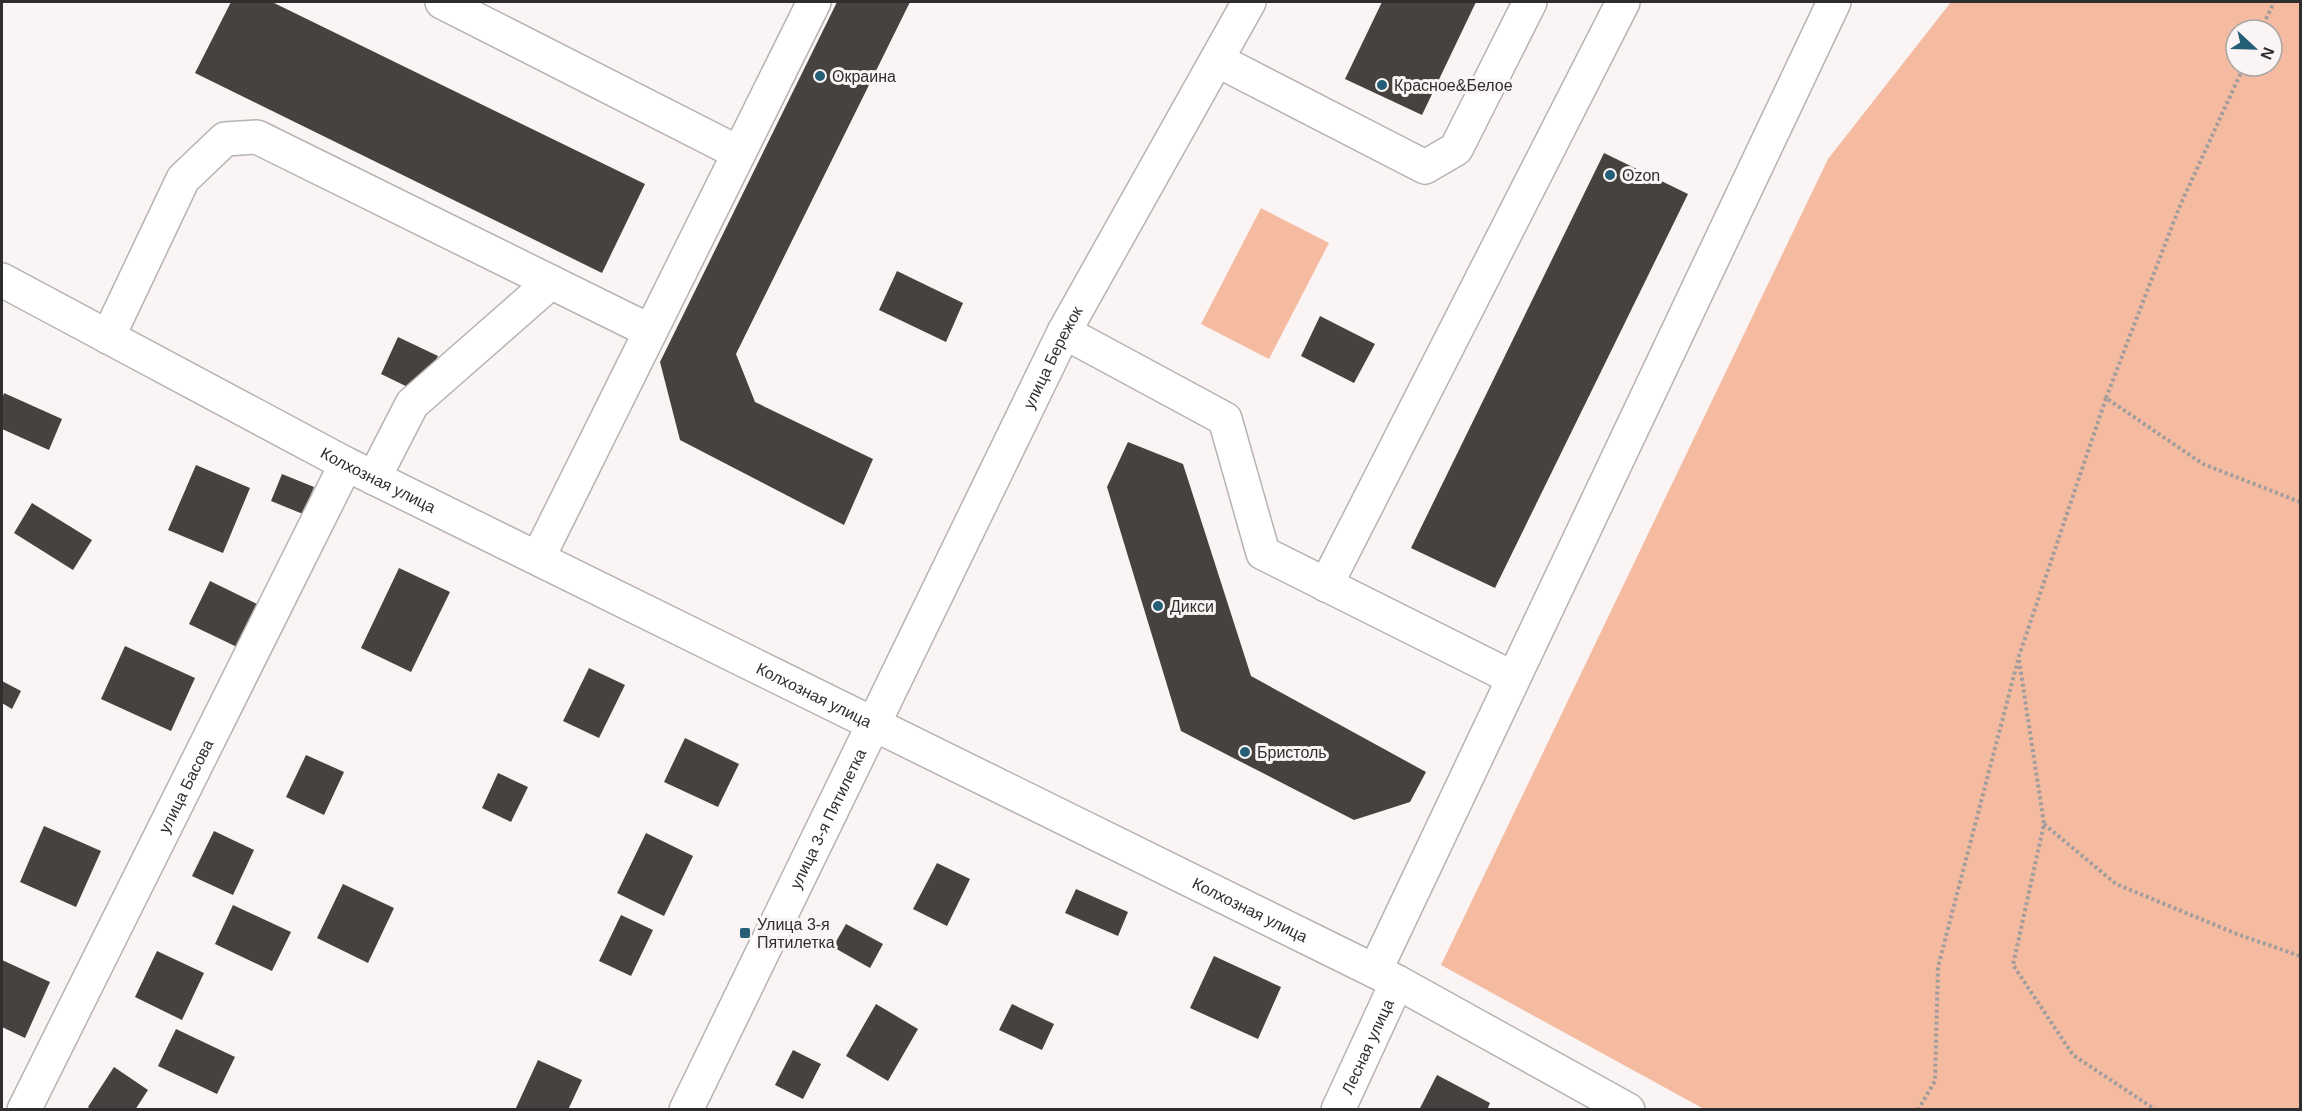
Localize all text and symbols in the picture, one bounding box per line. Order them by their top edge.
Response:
north arrow [2224,18,2284,78]
text: N [2257,45,2277,62]
place label: Окраина [832,68,896,85]
marker: Окраина [813,69,827,83]
place label: Красное&Белое [1394,77,1513,94]
marker: Красное&Белое [1375,78,1389,92]
place label: Ozon [1622,167,1660,184]
marker: Ozon [1603,168,1617,182]
street label: улица Бережок [1020,302,1086,411]
street label: Колхозная улица [318,444,439,515]
place label: Дикси [1170,598,1214,615]
marker: Дикси [1151,599,1165,613]
street label: Колхозная улица [754,659,874,730]
street label: улица Басова [155,736,216,836]
place label: Бристоль [1257,744,1327,761]
marker: Бристоль [1238,745,1252,759]
street label: улица 3-я Пятилетка [786,746,869,891]
street label: Колхозная улица [1190,874,1310,945]
place label: Улица 3-я Пятилетка [757,916,835,951]
marker: Улица 3-я Пятилетка [738,926,752,940]
street label: Лесная улица [1338,996,1396,1096]

